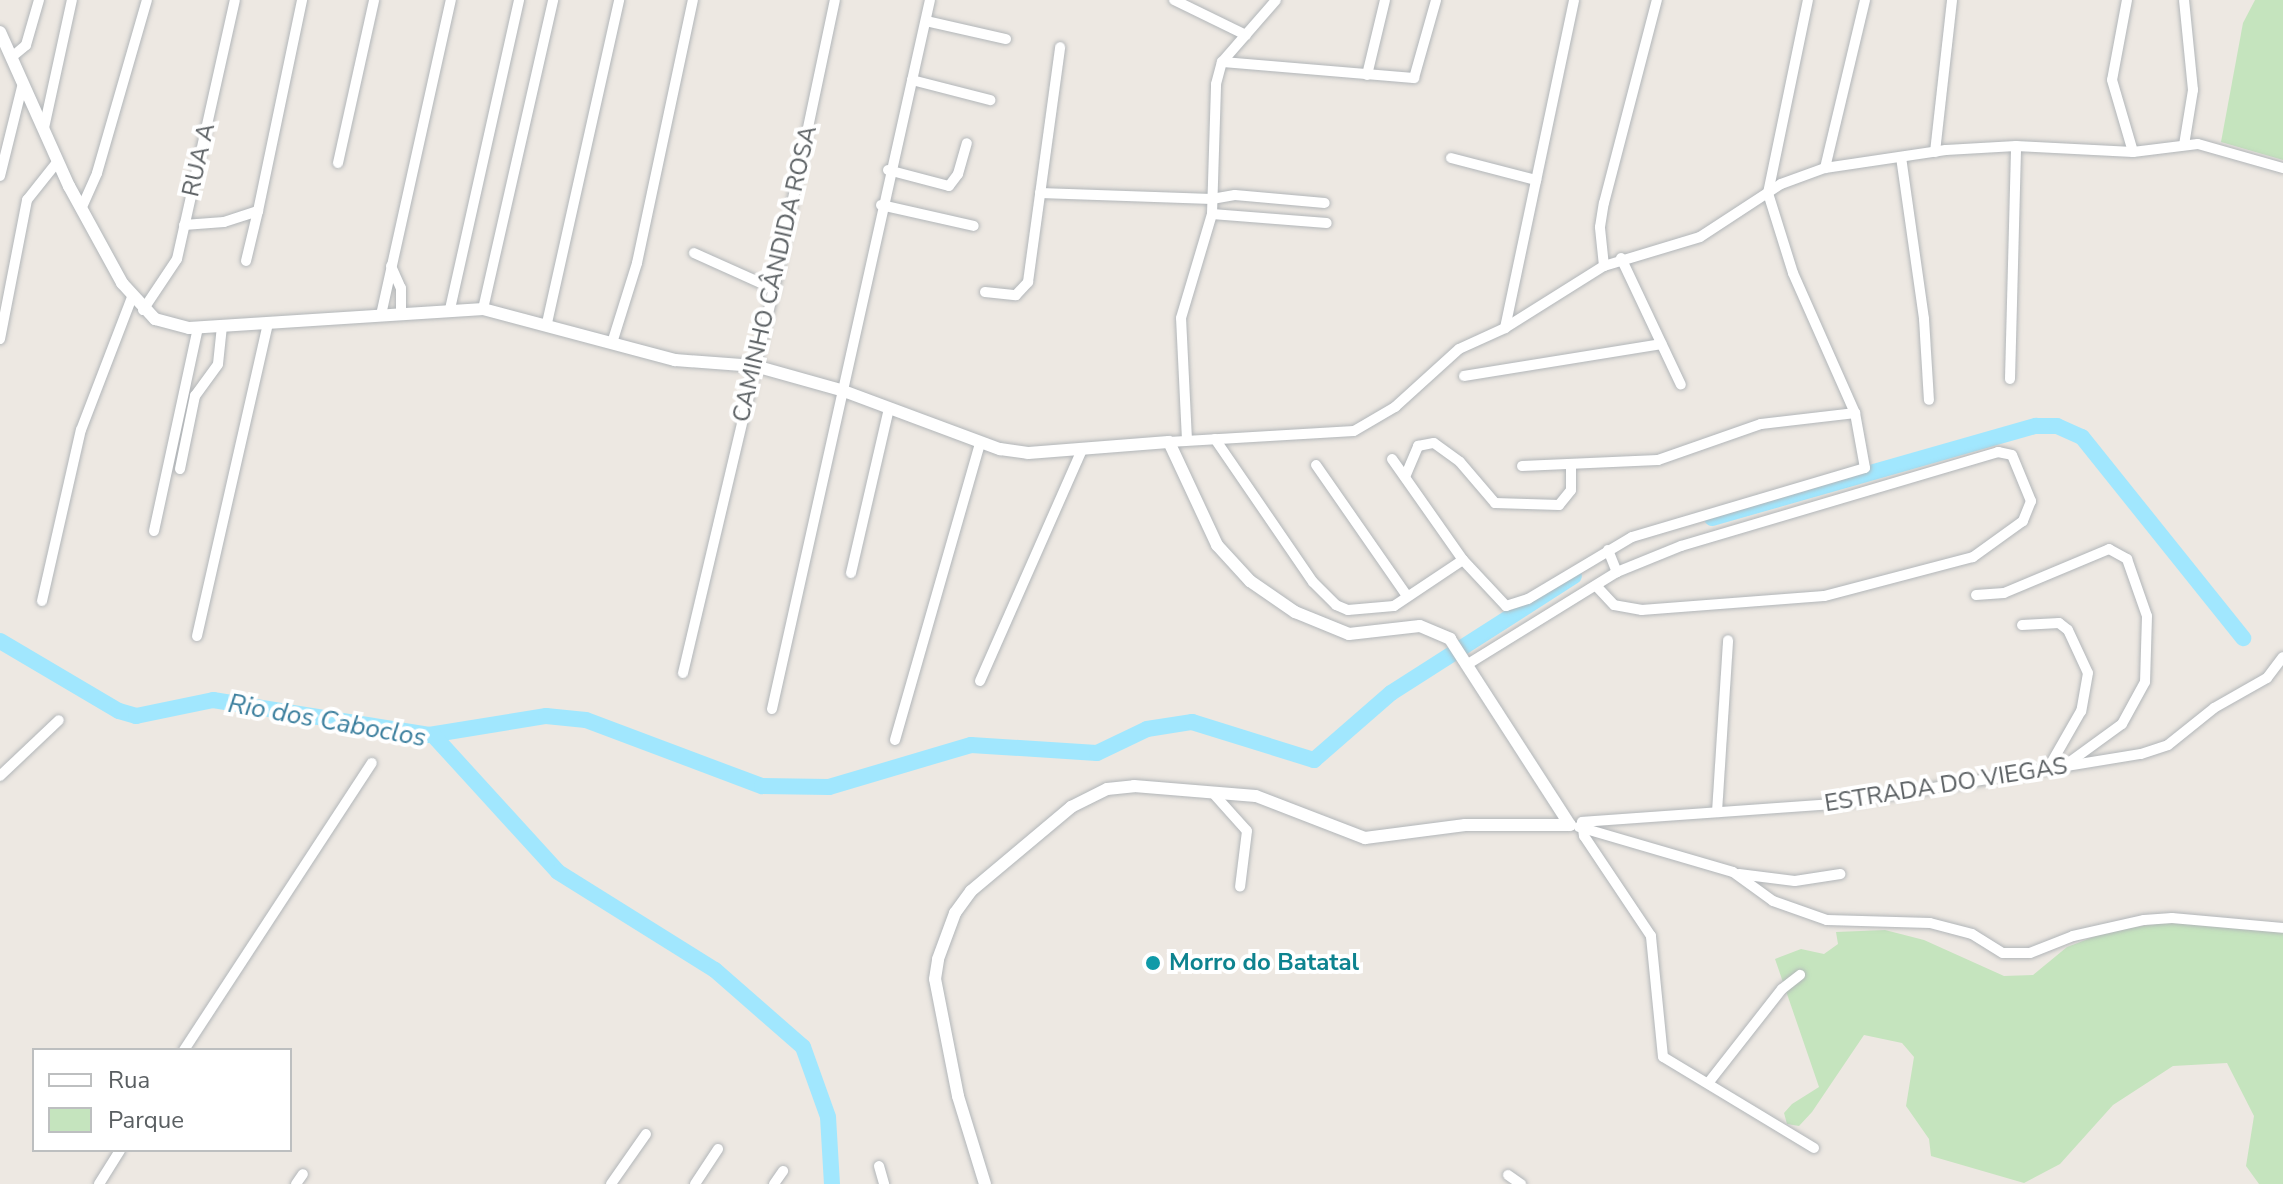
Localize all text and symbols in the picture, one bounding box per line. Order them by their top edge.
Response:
street label: RUA A [177,120,221,200]
street label: CAMINHO CÂNDIDA ROSA [727,123,823,425]
water label: Rio dos Caboclos [226,688,428,754]
street label: ESTRADA DO VIEGAS [1822,752,2070,818]
place label: Morro do Batatal [1169,949,1359,977]
marker: Morro do Batatal [1144,954,1162,972]
legend [32,1048,292,1152]
text: Rua [108,1064,150,1096]
text: Parque [108,1104,184,1136]

